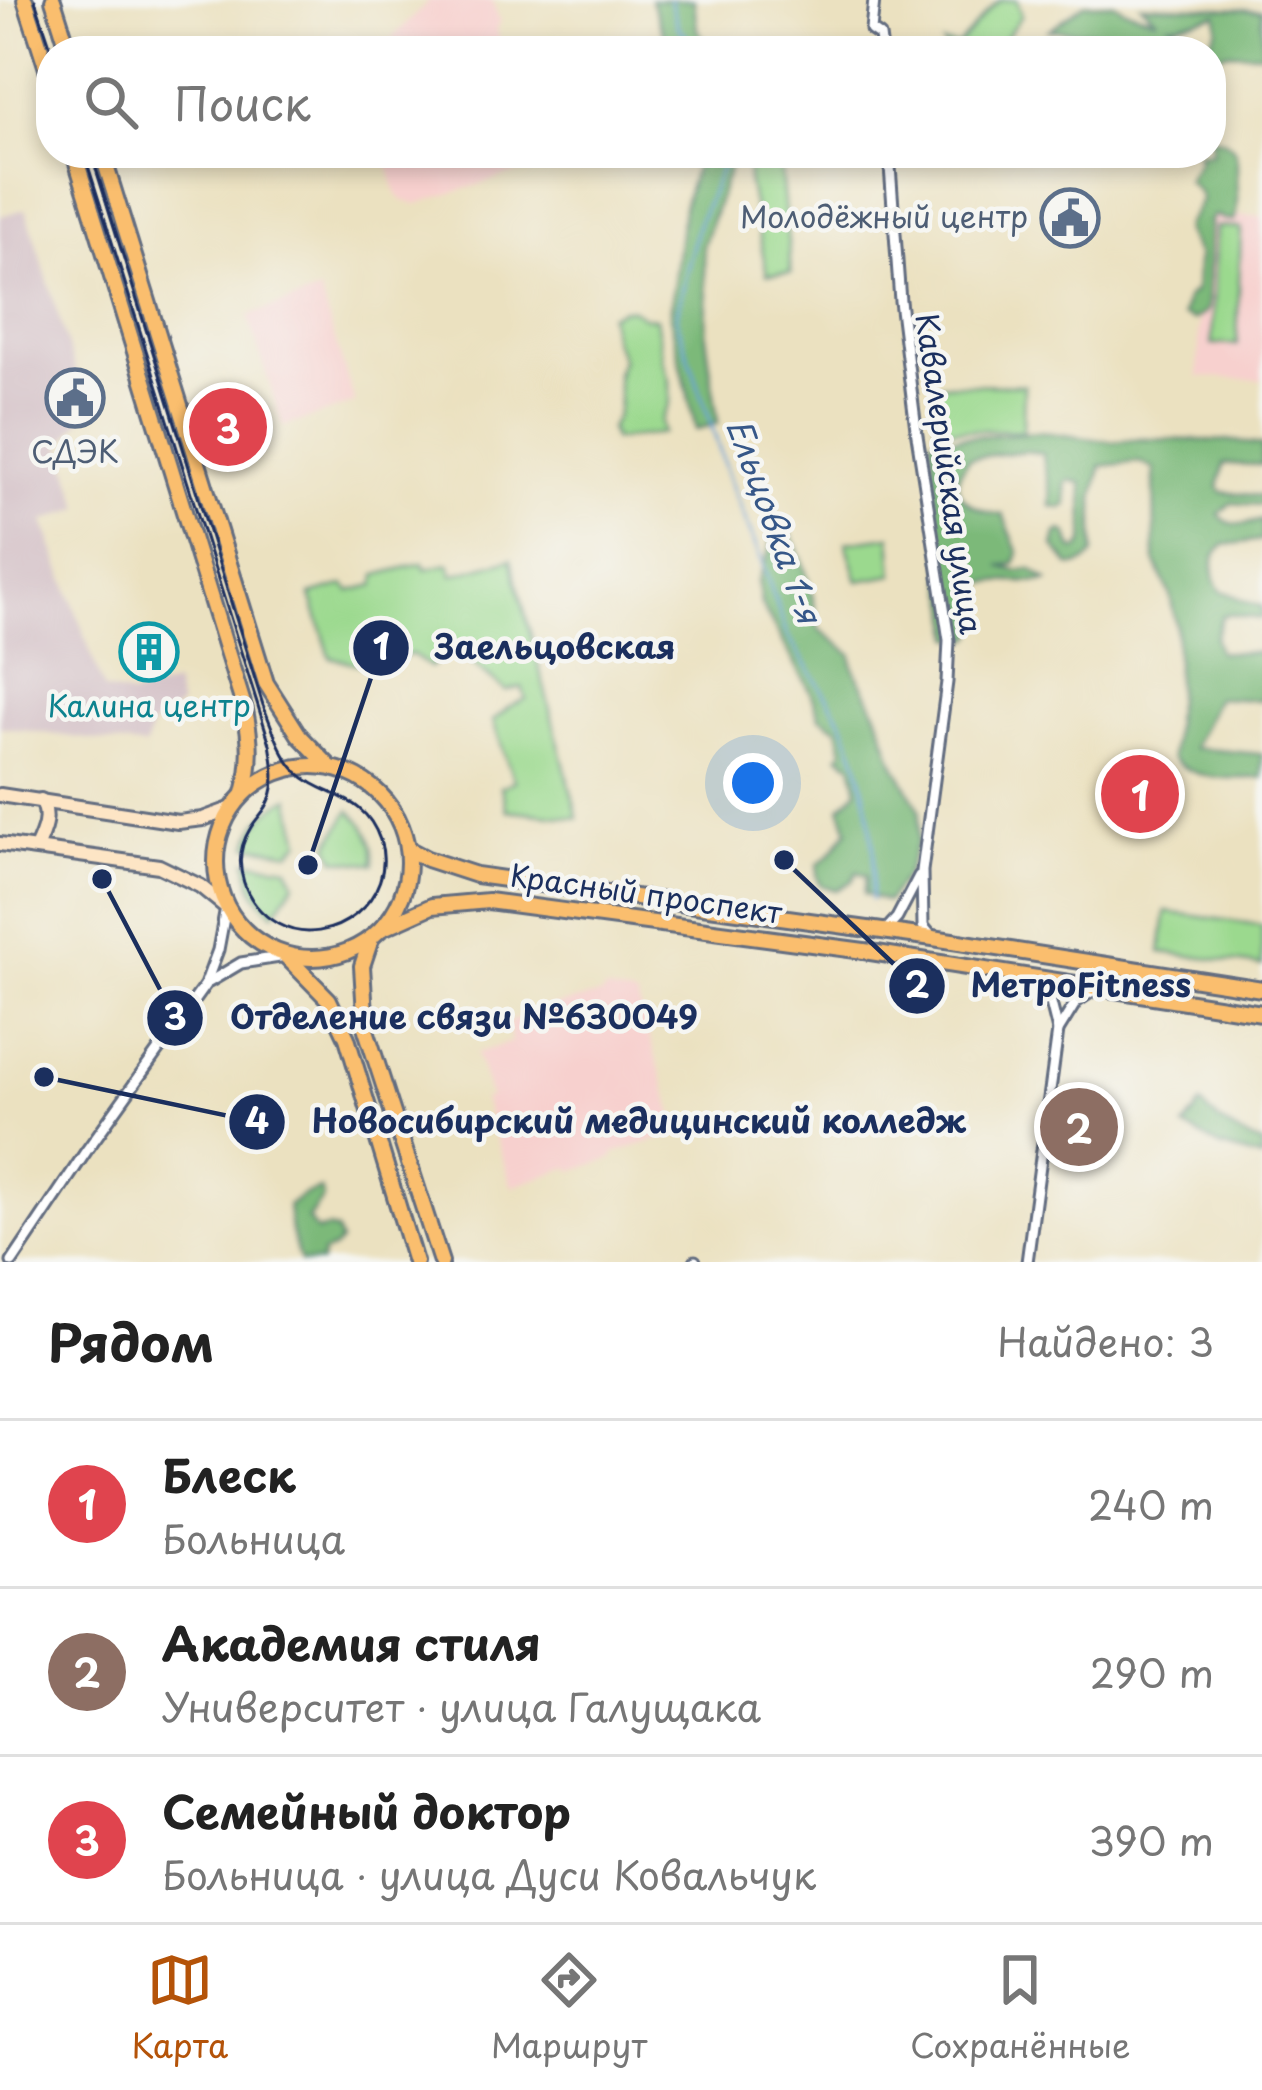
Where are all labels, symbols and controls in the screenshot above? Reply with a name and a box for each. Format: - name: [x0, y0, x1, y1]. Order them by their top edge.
- search box: [36, 36, 1226, 168]
- text: Поиск: [174, 68, 311, 136]
- icon: search: [78, 69, 144, 135]
- public building icon: Молодёжный центр: [1039, 187, 1101, 249]
- place label: Молодёжный центр: [740, 193, 1028, 238]
- street label: Кавалерийская улица: [906, 310, 995, 637]
- public building icon: СДЭК: [44, 367, 106, 429]
- pin: 3: [189, 382, 267, 472]
- water label: Ельцовка 1-я: [716, 411, 837, 632]
- place label: СДЭК: [31, 428, 119, 473]
- callout: Заельцовская: [351, 613, 700, 682]
- text: 1: [372, 618, 390, 672]
- text: Заельцовская: [433, 620, 676, 670]
- building icon: Калина центр: [118, 621, 180, 683]
- place label: Калина центр: [47, 682, 251, 727]
- pin: 1: [1101, 749, 1179, 839]
- your location: [723, 753, 783, 813]
- street label: Красный проспект: [508, 851, 786, 934]
- callout: МетроFitness: [887, 951, 1215, 1020]
- text: 2: [904, 956, 930, 1010]
- text: МетроFitness: [971, 958, 1191, 1008]
- callout: Отделение связи №630049: [145, 983, 722, 1052]
- text: 3: [163, 988, 187, 1042]
- text: Отделение связи №630049: [230, 990, 698, 1040]
- pin: 2: [1040, 1082, 1118, 1172]
- callout: Новосибирский медицинский колледж: [227, 1087, 991, 1156]
- text: 4: [245, 1092, 269, 1146]
- text: Новосибирский медицинский колледж: [312, 1094, 967, 1144]
- text: Рядом: [48, 1302, 214, 1379]
- text: Найдено: 3: [997, 1311, 1214, 1370]
- text: Блеск: [162, 1440, 296, 1508]
- text: 1: [78, 1474, 96, 1533]
- text: 240 m: [1088, 1474, 1214, 1533]
- text: Больница: [162, 1508, 345, 1567]
- text: Академия стиля: [162, 1608, 541, 1676]
- text: 2: [73, 1642, 101, 1701]
- text: 290 m: [1090, 1642, 1214, 1701]
- text: Университет · улица Галущака: [162, 1676, 761, 1735]
- text: Семейный доктор: [162, 1776, 571, 1844]
- text: 3: [74, 1810, 100, 1869]
- text: 390 m: [1089, 1810, 1214, 1869]
- text: Больница · улица Дуси Ковальчук: [162, 1844, 816, 1903]
- tab: Карта: [131, 1947, 228, 2069]
- tab: Маршрут: [491, 1947, 647, 2069]
- tab: Сохранённые: [910, 1947, 1131, 2069]

